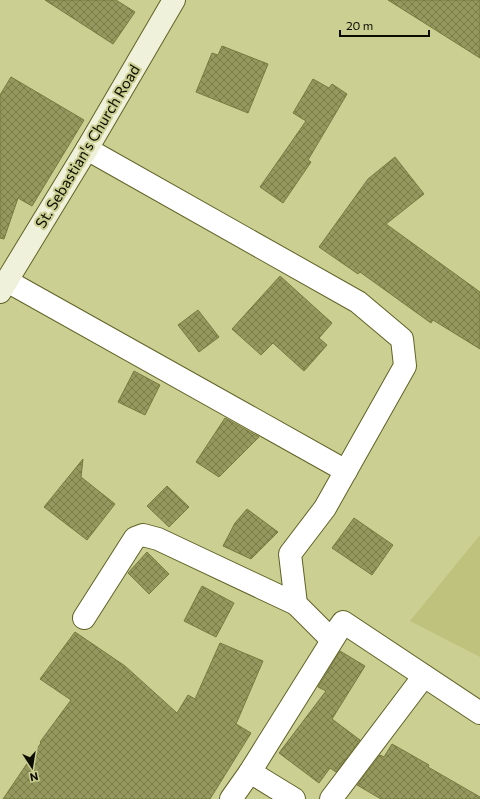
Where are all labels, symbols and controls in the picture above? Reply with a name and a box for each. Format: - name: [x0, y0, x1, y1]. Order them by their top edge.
- scale bar: [340, 12, 429, 38]
- text: 20 m: [346, 18, 373, 32]
- street label: St. Sebastian's Church Road: [31, 61, 143, 231]
- north arrow: [12, 747, 52, 787]
- text: N: [29, 770, 40, 784]

